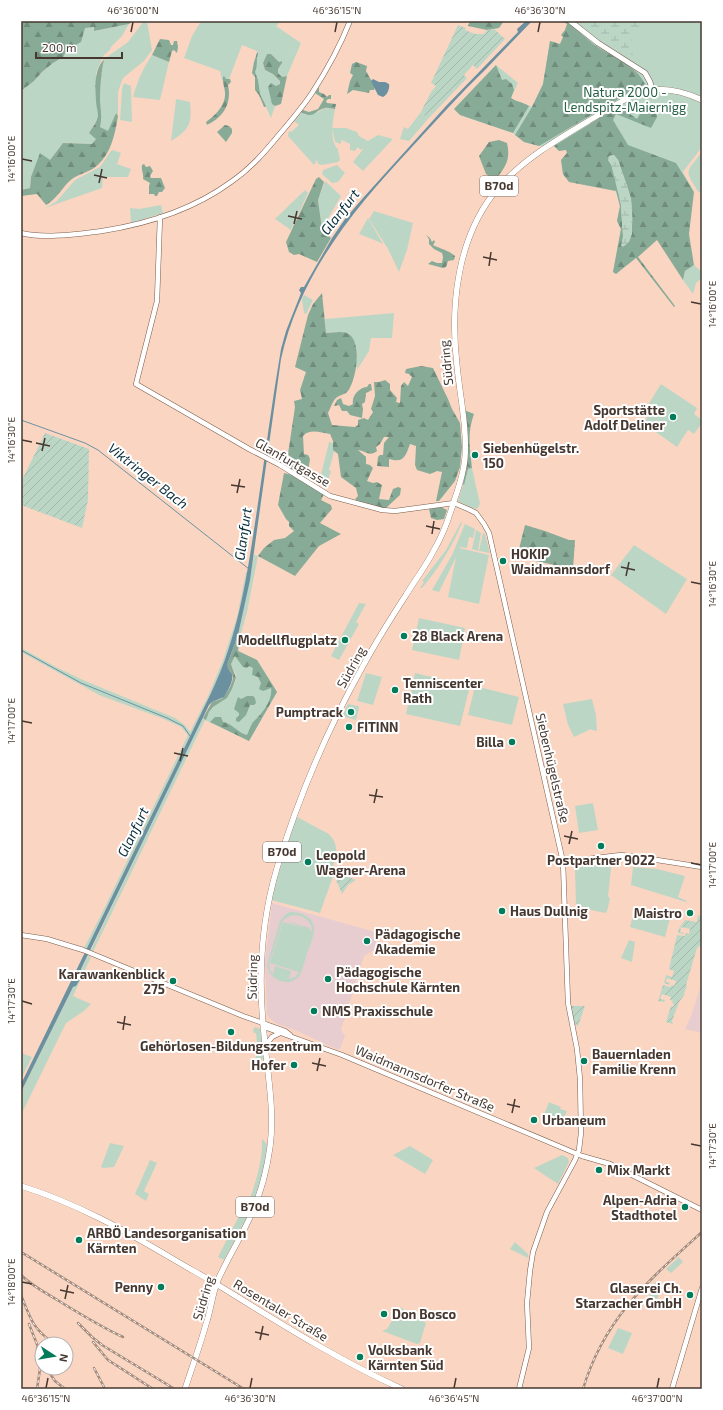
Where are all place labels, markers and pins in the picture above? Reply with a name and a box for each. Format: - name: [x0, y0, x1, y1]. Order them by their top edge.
- place label: Sportstätte Adolf Deliner: [584, 402, 665, 433]
- marker: Sportstätte Adolf Deliner: [668, 412, 678, 422]
- place label: Siebenhügelstr. 150: [483, 440, 579, 471]
- marker: Siebenhügelstr. 150: [470, 450, 480, 460]
- place label: HOKIP Waidmannsdorf: [511, 546, 611, 577]
- marker: HOKIP Waidmannsdorf: [498, 556, 508, 566]
- place label: 28 Black Arena: [412, 628, 503, 644]
- marker: 28 Black Arena: [399, 631, 409, 641]
- place label: Modellflugplatz: [238, 632, 337, 648]
- marker: Modellflugplatz: [340, 635, 350, 645]
- place label: Tenniscenter Rath: [403, 675, 483, 706]
- marker: Tenniscenter Rath: [390, 685, 400, 695]
- place label: Pumptrack: [276, 704, 344, 720]
- marker: Pumptrack: [346, 707, 356, 717]
- place label: FITINN: [357, 719, 398, 735]
- marker: FITINN: [344, 722, 354, 732]
- place label: Billa: [476, 734, 504, 750]
- marker: Billa: [507, 737, 517, 747]
- marker: Postpartner 9022: [596, 841, 606, 851]
- place label: Leopold Wagner-Arena: [316, 847, 406, 878]
- place label: Postpartner 9022: [547, 852, 655, 868]
- marker: Leopold Wagner-Arena: [303, 857, 313, 867]
- place label: Haus Dullnig: [510, 903, 588, 919]
- place label: Maistro: [634, 905, 682, 921]
- marker: Haus Dullnig: [497, 906, 507, 916]
- marker: Maistro: [685, 908, 695, 918]
- place label: Pädagogische Akademie: [375, 926, 461, 957]
- marker: Pädagogische Akademie: [362, 936, 372, 946]
- place label: Pädagogische Hochschule Kärnten: [336, 964, 460, 995]
- place label: Karawankenblick 275: [59, 966, 166, 997]
- marker: Pädagogische Hochschule Kärnten: [323, 974, 333, 984]
- marker: Karawankenblick 275: [168, 976, 178, 986]
- place label: NMS Praxisschule: [322, 1003, 433, 1019]
- marker: NMS Praxisschule: [309, 1006, 319, 1016]
- marker: Gehörlosen-Bildungszentrum: [226, 1027, 236, 1037]
- place label: Gehörlosen-Bildungszentrum: [140, 1038, 322, 1054]
- place label: Bauernladen Familie Krenn: [592, 1046, 676, 1077]
- marker: Bauernladen Familie Krenn: [579, 1056, 589, 1066]
- place label: Hofer: [251, 1057, 286, 1073]
- marker: Hofer: [289, 1060, 299, 1070]
- place label: Urbaneum: [542, 1112, 606, 1128]
- marker: Urbaneum: [529, 1115, 539, 1125]
- place label: Mix Markt: [607, 1162, 671, 1178]
- marker: Mix Markt: [594, 1165, 604, 1175]
- place label: Alpen-Adria Stadthotel: [603, 1192, 678, 1223]
- marker: Alpen-Adria Stadthotel: [680, 1202, 690, 1212]
- place label: ARBÖ Landesorganisation Kärnten: [87, 1225, 247, 1256]
- marker: ARBÖ Landesorganisation Kärnten: [74, 1235, 84, 1245]
- place label: Penny: [115, 1279, 154, 1295]
- place label: Glaserei Ch. Starzacher GmbH: [575, 1280, 682, 1311]
- marker: Penny: [156, 1282, 166, 1292]
- marker: Glaserei Ch. Starzacher GmbH: [685, 1290, 695, 1300]
- place label: Don Bosco: [392, 1306, 457, 1322]
- marker: Don Bosco: [379, 1309, 389, 1319]
- place label: Volksbank Kärnten Süd: [368, 1342, 443, 1373]
- marker: Volksbank Kärnten Süd: [355, 1352, 365, 1362]

